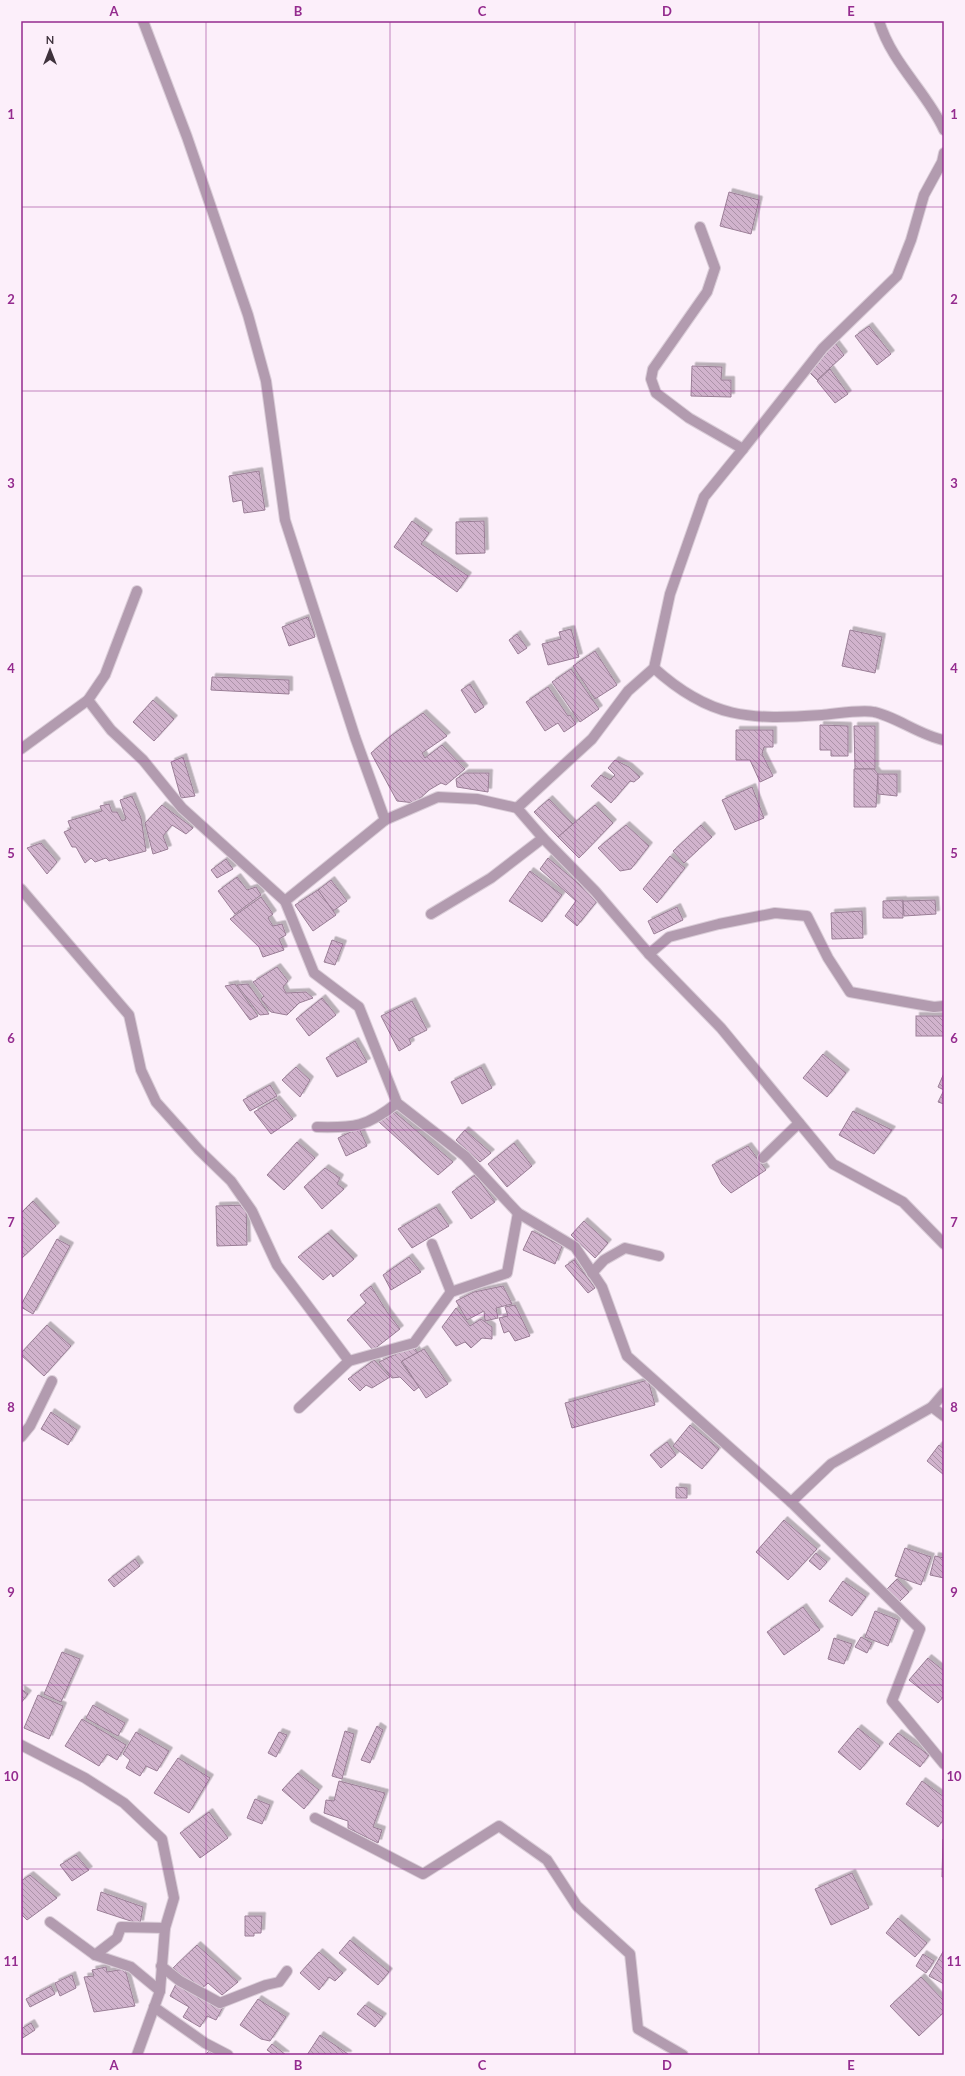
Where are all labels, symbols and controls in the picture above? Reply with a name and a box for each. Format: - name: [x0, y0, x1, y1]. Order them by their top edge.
- text: A: [108, 3, 119, 19]
- text: B: [294, 3, 303, 19]
- text: C: [478, 3, 487, 19]
- text: D: [662, 3, 672, 19]
- text: E: [847, 3, 855, 19]
- north arrow: [30, 30, 70, 70]
- text: N: [46, 33, 54, 46]
- text: 1: [7, 106, 15, 122]
- text: 1: [950, 106, 958, 122]
- text: 2: [7, 291, 15, 307]
- text: 2: [950, 291, 958, 307]
- text: 3: [7, 475, 15, 491]
- text: 3: [950, 475, 958, 491]
- text: 4: [7, 660, 15, 676]
- text: 4: [950, 660, 958, 676]
- text: 5: [7, 845, 15, 861]
- text: 5: [950, 845, 958, 861]
- text: 6: [7, 1030, 15, 1046]
- text: 6: [950, 1030, 958, 1046]
- text: 7: [7, 1214, 15, 1230]
- text: 7: [950, 1214, 958, 1230]
- text: 8: [7, 1399, 15, 1415]
- text: 8: [950, 1399, 958, 1415]
- text: 9: [7, 1584, 15, 1600]
- text: 9: [950, 1584, 958, 1600]
- text: 10: [3, 1768, 19, 1784]
- text: 10: [946, 1768, 962, 1784]
- text: 11: [3, 1953, 19, 1969]
- text: 11: [946, 1953, 962, 1969]
- text: A: [108, 2057, 119, 2073]
- text: B: [294, 2057, 303, 2073]
- text: C: [478, 2057, 487, 2073]
- text: D: [662, 2057, 672, 2073]
- text: E: [847, 2057, 855, 2073]

